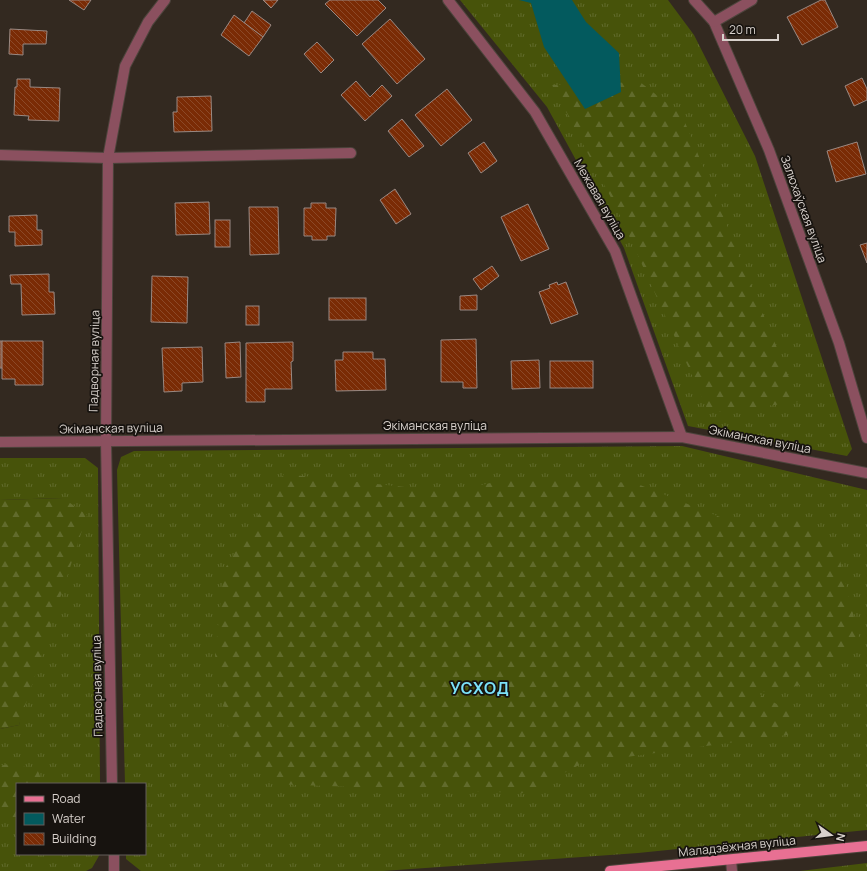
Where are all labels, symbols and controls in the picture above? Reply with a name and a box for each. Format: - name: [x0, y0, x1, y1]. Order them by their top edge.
- scale bar: [723, 16, 778, 42]
- text: 20 m: [729, 21, 756, 38]
- street label: Залюхаўская вуліца: [777, 153, 831, 265]
- street label: Межавая вуліца: [570, 156, 630, 242]
- street label: Падворная вуліца: [85, 310, 103, 412]
- street label: Экіманская вуліца: [383, 417, 487, 434]
- street label: Экіманская вуліца: [59, 419, 163, 437]
- street label: Экіманская вуліца: [707, 421, 813, 457]
- street label: Падворная вуліца: [88, 635, 106, 737]
- district label: УСХОД: [450, 677, 510, 699]
- legend: [16, 783, 146, 855]
- text: Road: [52, 790, 80, 807]
- text: Water: [52, 810, 86, 827]
- north arrow: [811, 815, 851, 855]
- text: Building: [52, 830, 96, 847]
- street label: Маладзёжная вуліца: [678, 831, 796, 861]
- text: N: [833, 832, 849, 843]

